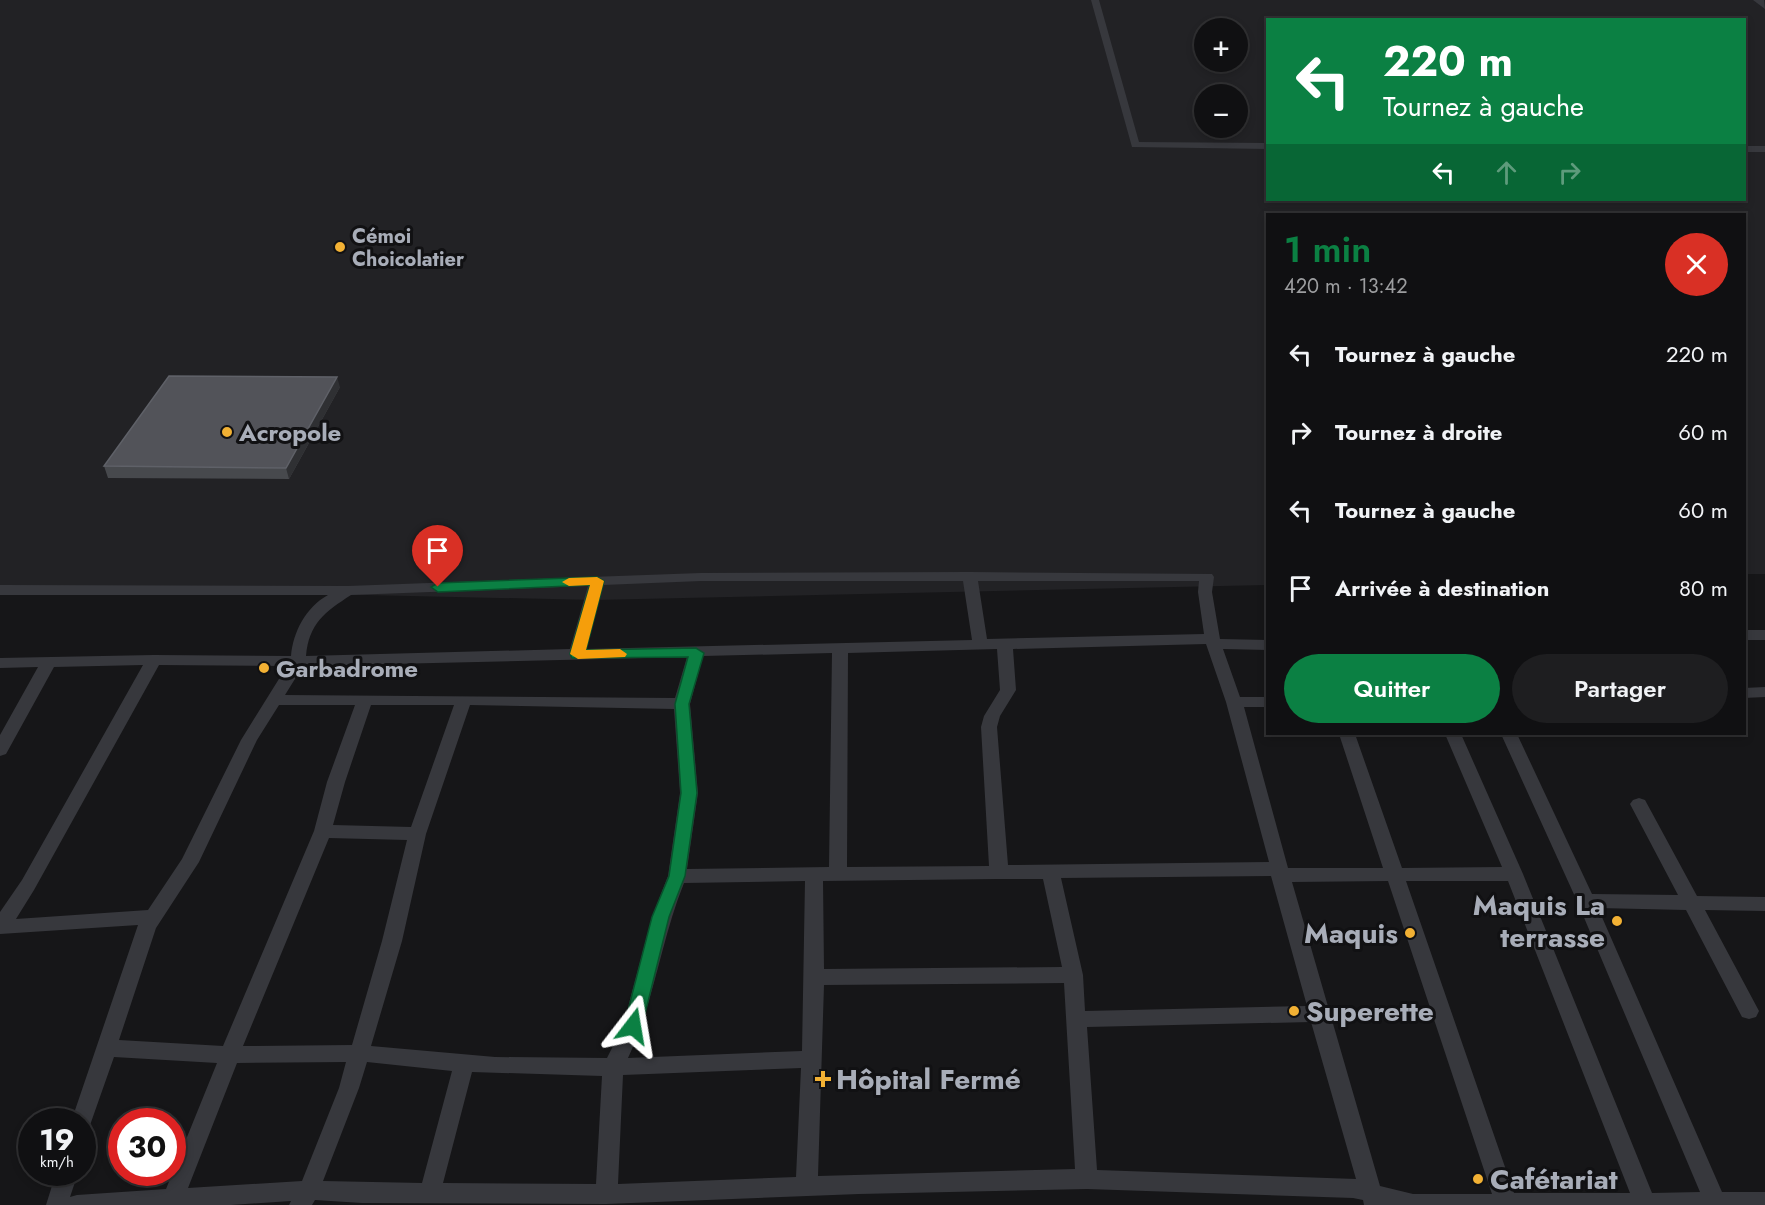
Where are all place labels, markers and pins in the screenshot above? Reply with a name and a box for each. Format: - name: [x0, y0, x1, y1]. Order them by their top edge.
- place label: Cémoi Choicolatier: [352, 222, 465, 274]
- marker: Cémoi Choicolatier: [333, 240, 347, 254]
- place label: Acropole: [238, 415, 341, 450]
- marker: Acropole: [220, 425, 234, 439]
- pin: [412, 525, 463, 587]
- place label: Garbadrome: [276, 651, 418, 686]
- marker: Garbadrome: [257, 661, 271, 675]
- place label: Maquis La terrasse: [1473, 885, 1605, 958]
- place label: Maquis: [1304, 913, 1398, 954]
- marker: Maquis La terrasse: [1610, 914, 1624, 928]
- marker: Maquis: [1403, 926, 1417, 940]
- place label: Superette: [1306, 991, 1434, 1032]
- marker: Superette: [1287, 1004, 1301, 1018]
- place label: Hôpital Fermé: [836, 1059, 1021, 1100]
- marker: Hôpital Fermé: [814, 1070, 832, 1088]
- place label: Cafétariat: [1490, 1159, 1618, 1200]
- marker: Cafétariat: [1471, 1172, 1485, 1186]

